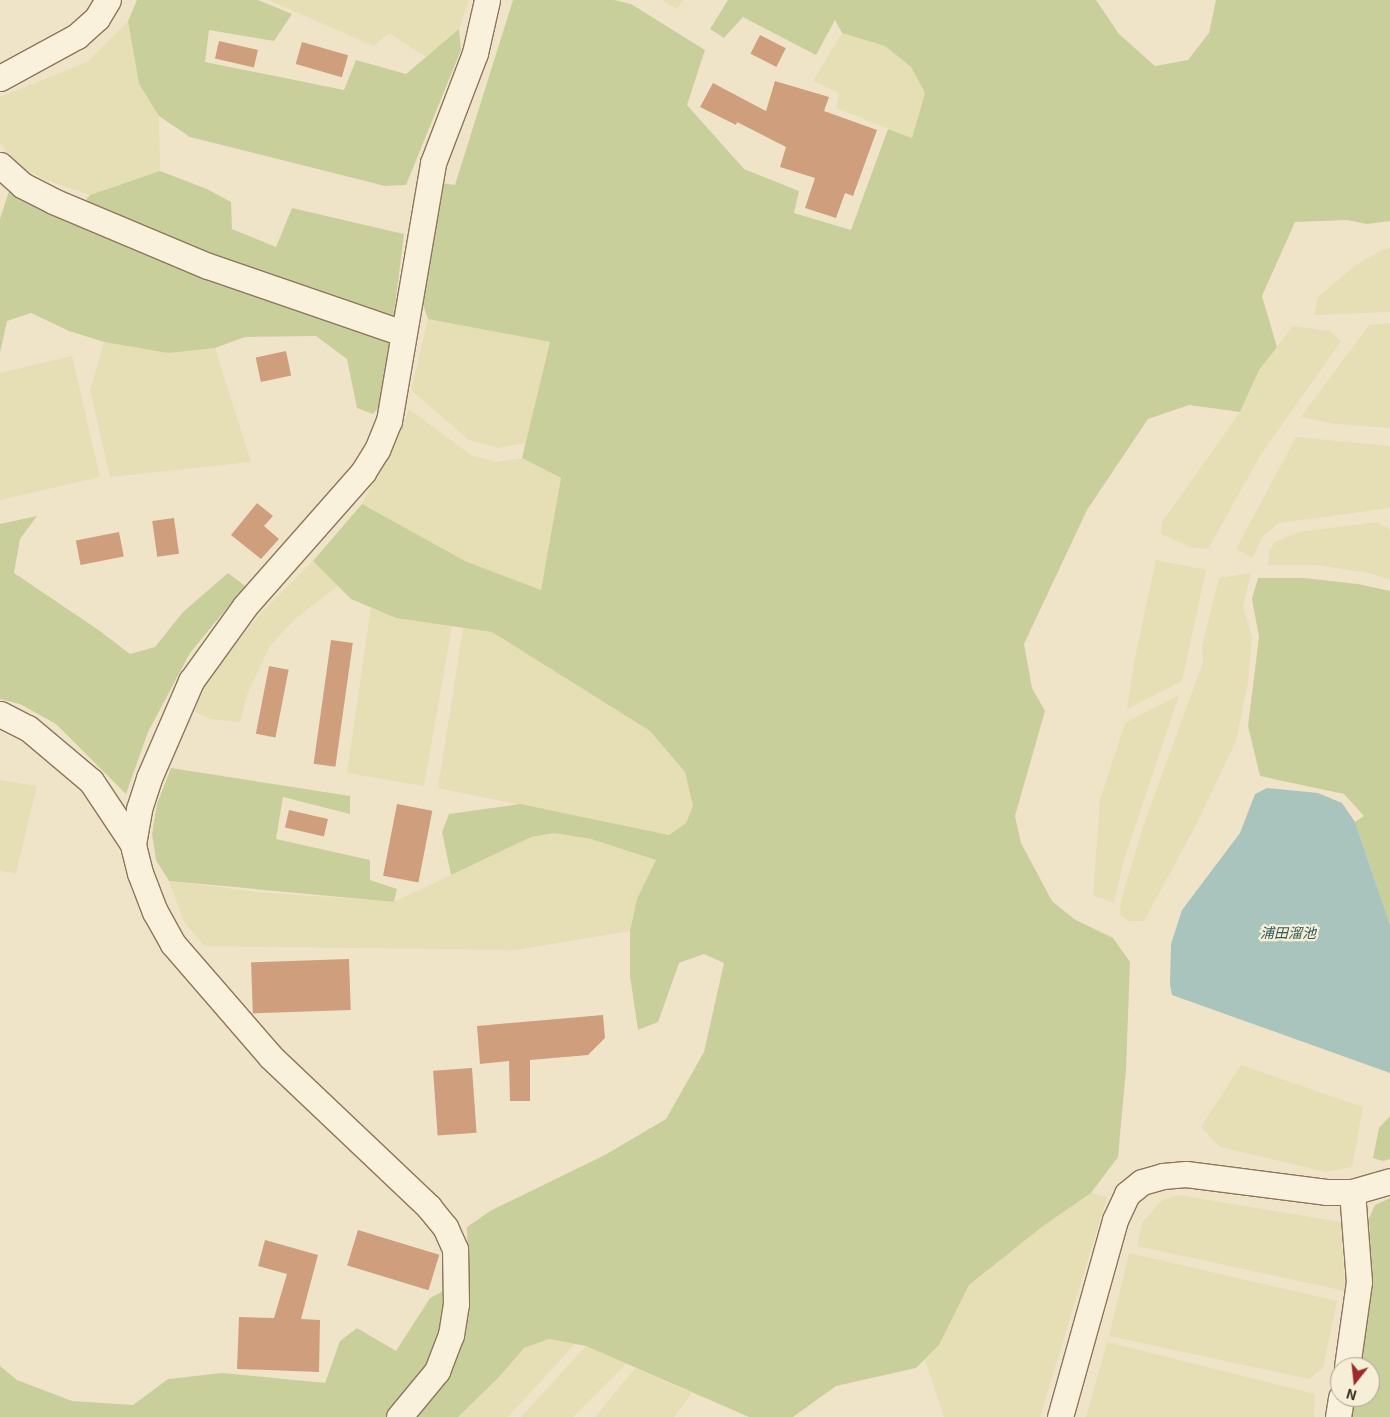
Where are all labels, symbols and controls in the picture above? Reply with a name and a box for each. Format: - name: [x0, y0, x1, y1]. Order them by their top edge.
- water label: 浦田溜池: [1260, 924, 1316, 940]
- north arrow: [1330, 1357, 1380, 1407]
- text: N: [1343, 1384, 1359, 1407]

